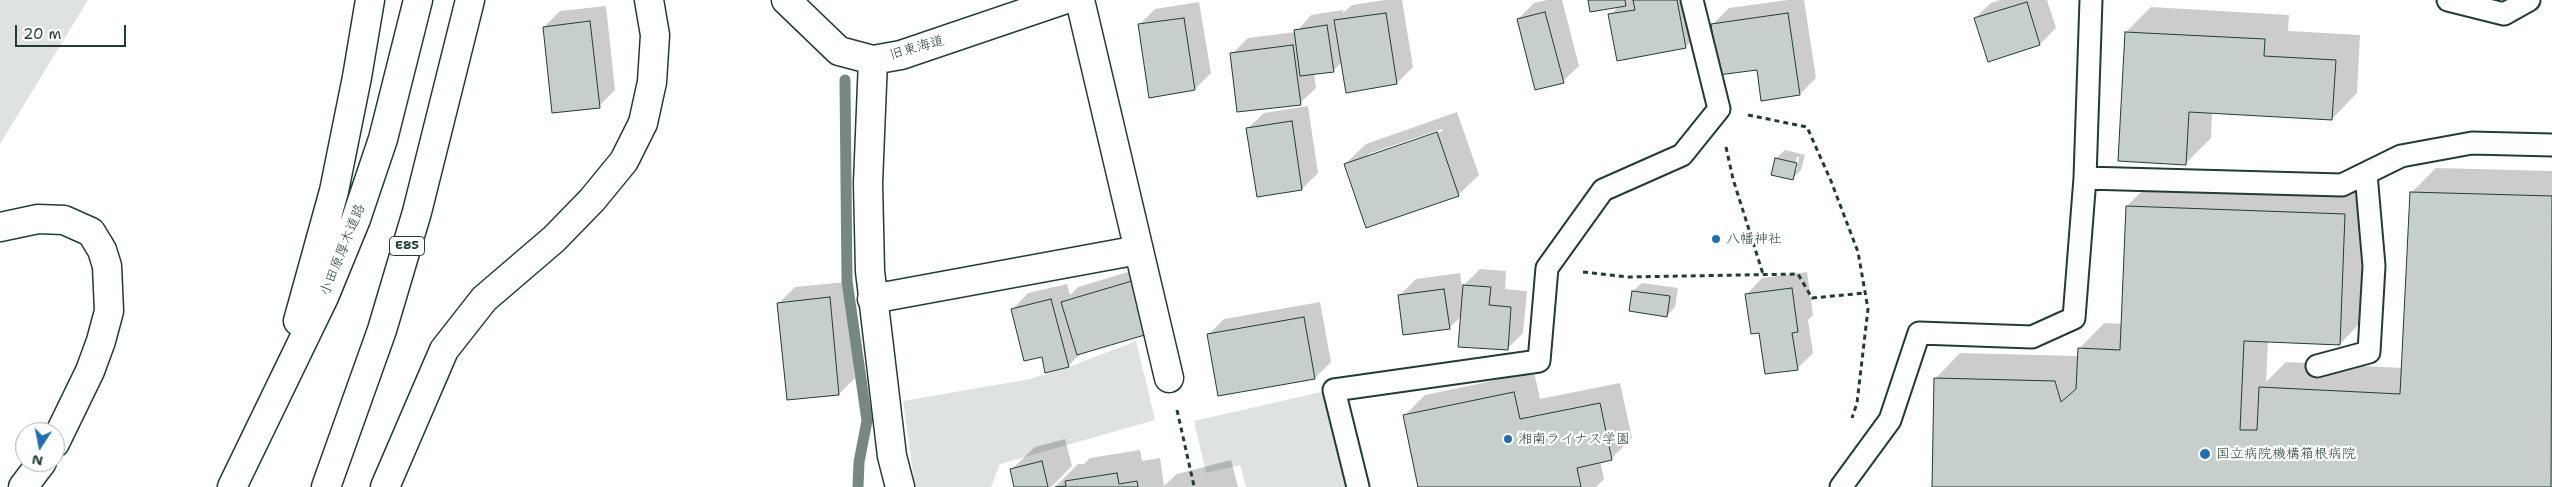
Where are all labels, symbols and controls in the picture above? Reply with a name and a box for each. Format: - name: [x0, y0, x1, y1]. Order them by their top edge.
- scale bar: [18, 15, 129, 47]
- text: 20 m: [23, 24, 62, 44]
- street label: 旧東海道: [888, 32, 946, 64]
- street label: 小田原厚木道路: [317, 201, 369, 299]
- place label: 八幡神社: [1726, 231, 1782, 247]
- marker: 八幡神社: [1710, 233, 1722, 245]
- road number: E85: [390, 237, 424, 256]
- north arrow: [15, 422, 65, 472]
- place label: 湘南ライナス学園: [1518, 431, 1630, 447]
- marker: 湘南ライナス学園: [1502, 433, 1514, 445]
- place label: 国立病院機構箱根病院: [2216, 446, 2356, 462]
- marker: 国立病院機構箱根病院: [2198, 447, 2212, 461]
- text: N: [30, 451, 44, 471]

